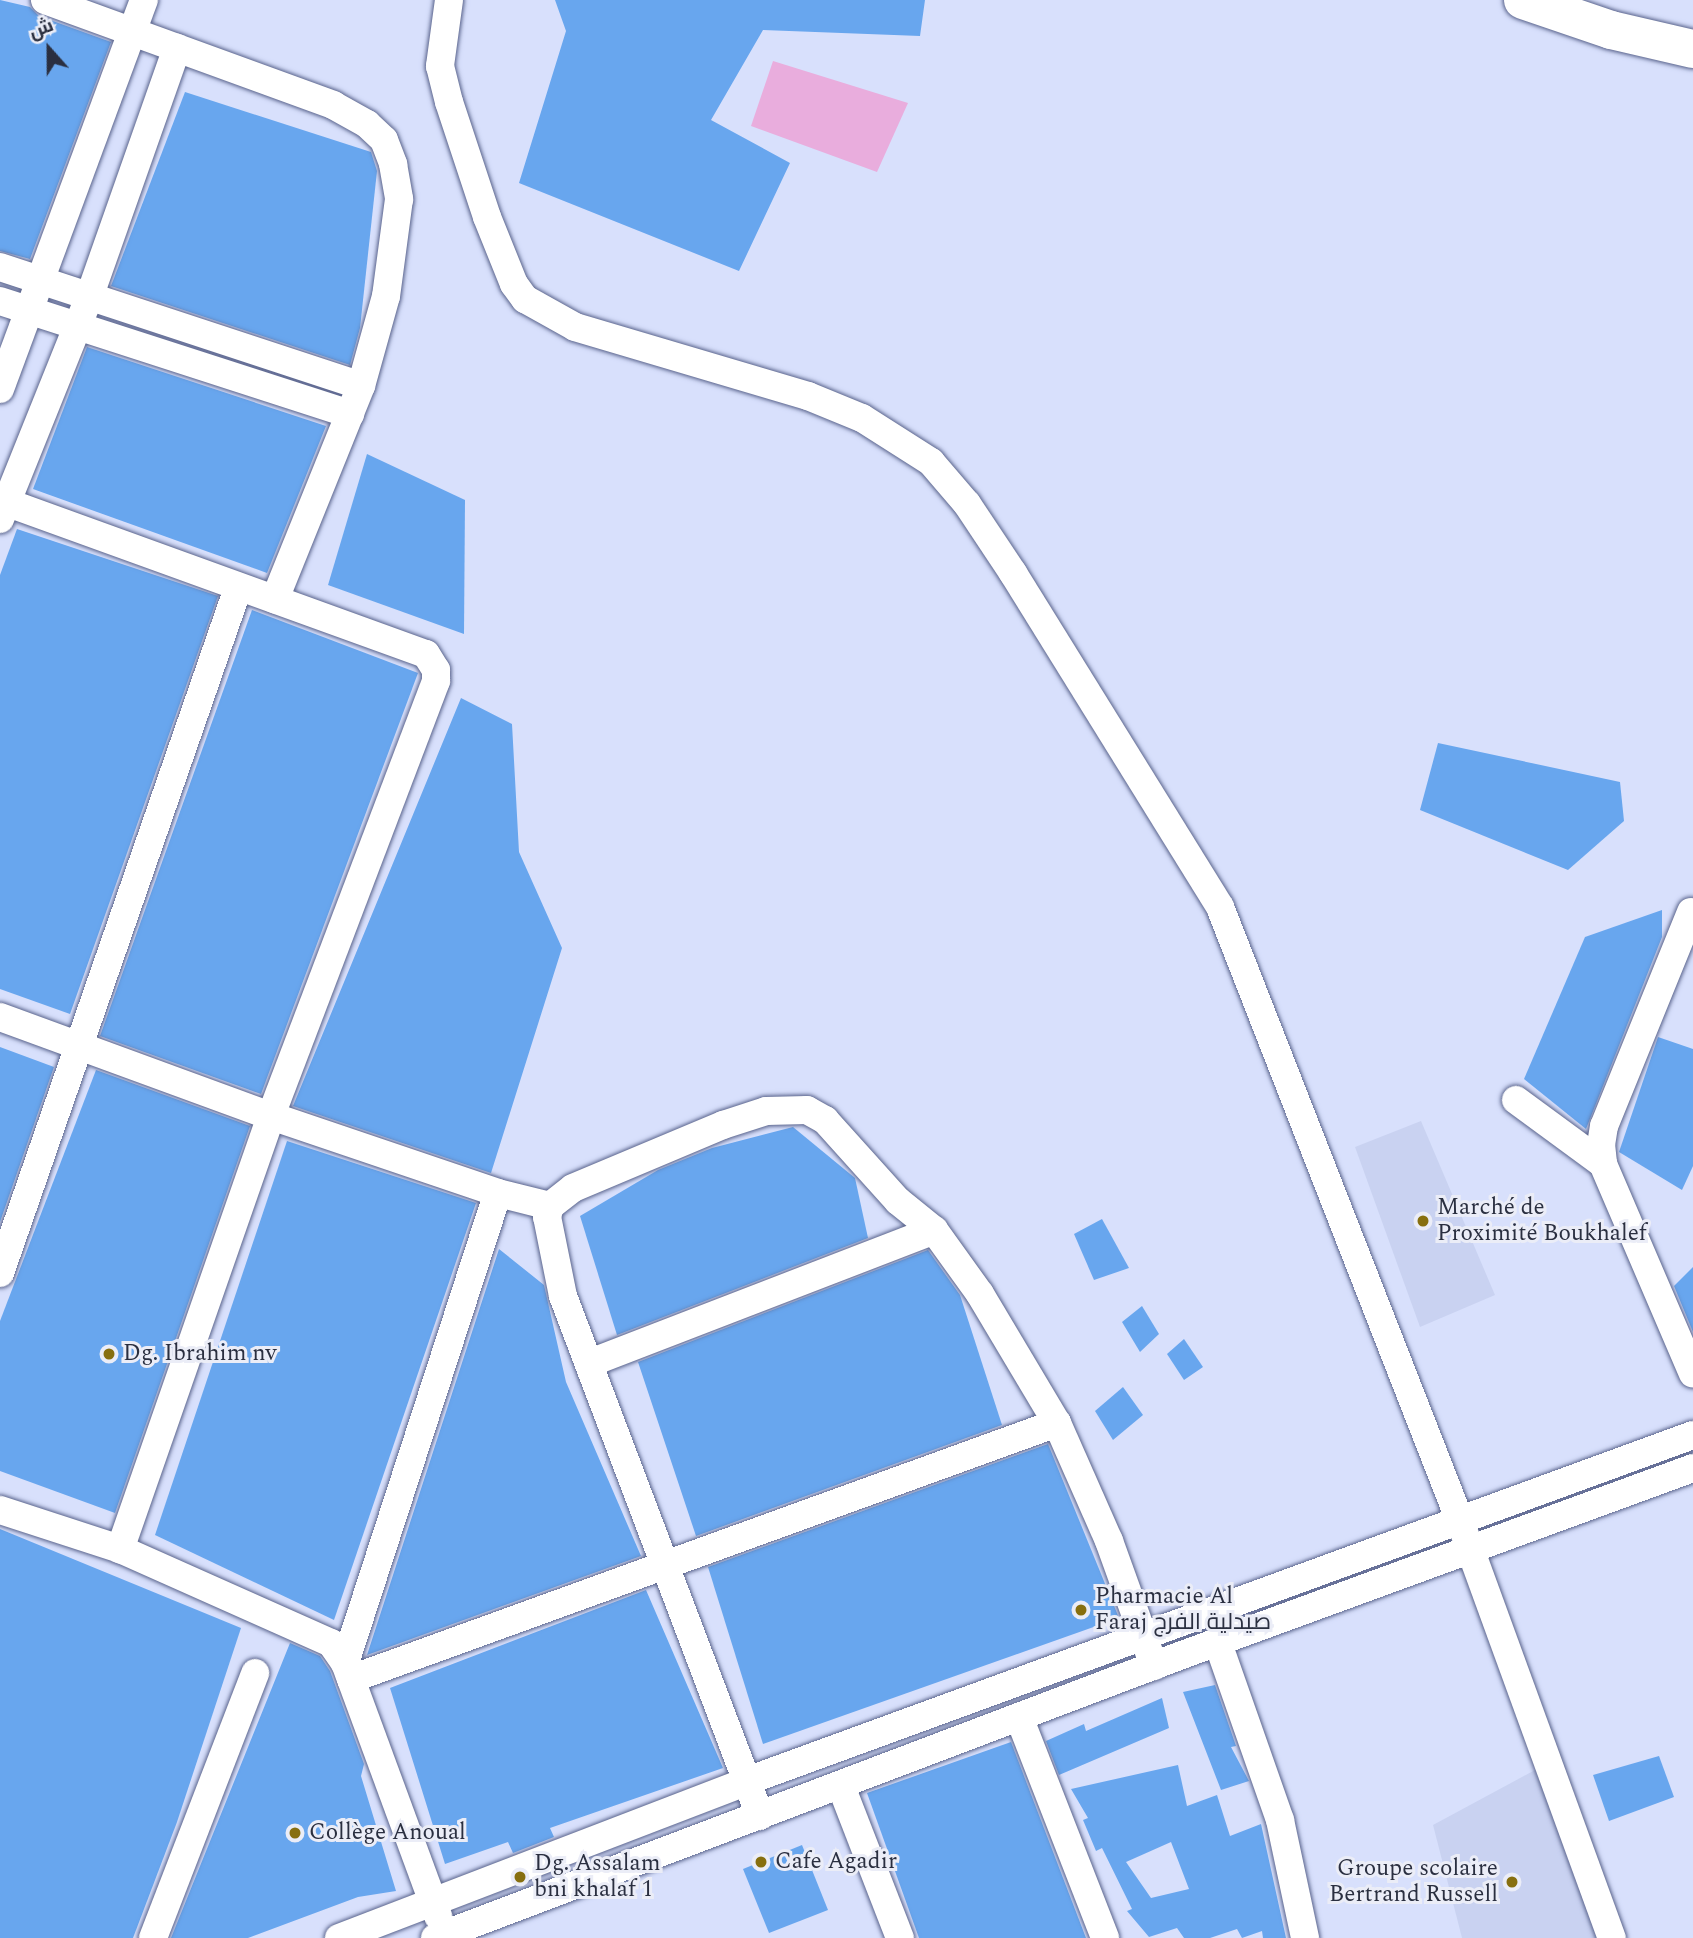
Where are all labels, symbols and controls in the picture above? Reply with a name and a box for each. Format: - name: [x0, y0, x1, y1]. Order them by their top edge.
- text: ش: [25, 11, 58, 47]
- north arrow: [14, 14, 84, 84]
- place label: Marché de Proximité Boukhalef: [1437, 1194, 1647, 1248]
- marker: Marché de Proximité Boukhalef: [1415, 1213, 1431, 1229]
- place label: Dg. Ibrahim nv: [123, 1340, 277, 1368]
- marker: Dg. Ibrahim nv: [101, 1346, 117, 1362]
- place label: Pharmacie Al Faraj صيدلية الفرج: [1095, 1583, 1271, 1637]
- marker: Pharmacie Al Faraj صيدلية الفرج: [1073, 1602, 1089, 1618]
- place label: Collège Anoual: [309, 1819, 466, 1847]
- marker: Collège Anoual: [287, 1825, 303, 1841]
- place label: Cafe Agadir: [775, 1848, 897, 1876]
- place label: Dg. Assalam bni khalaf 1: [534, 1850, 661, 1904]
- marker: Cafe Agadir: [753, 1854, 769, 1870]
- place label: Groupe scolaire Bertrand Russell: [1329, 1855, 1498, 1909]
- marker: Dg. Assalam bni khalaf 1: [512, 1869, 528, 1885]
- marker: Groupe scolaire Bertrand Russell: [1504, 1874, 1520, 1890]

